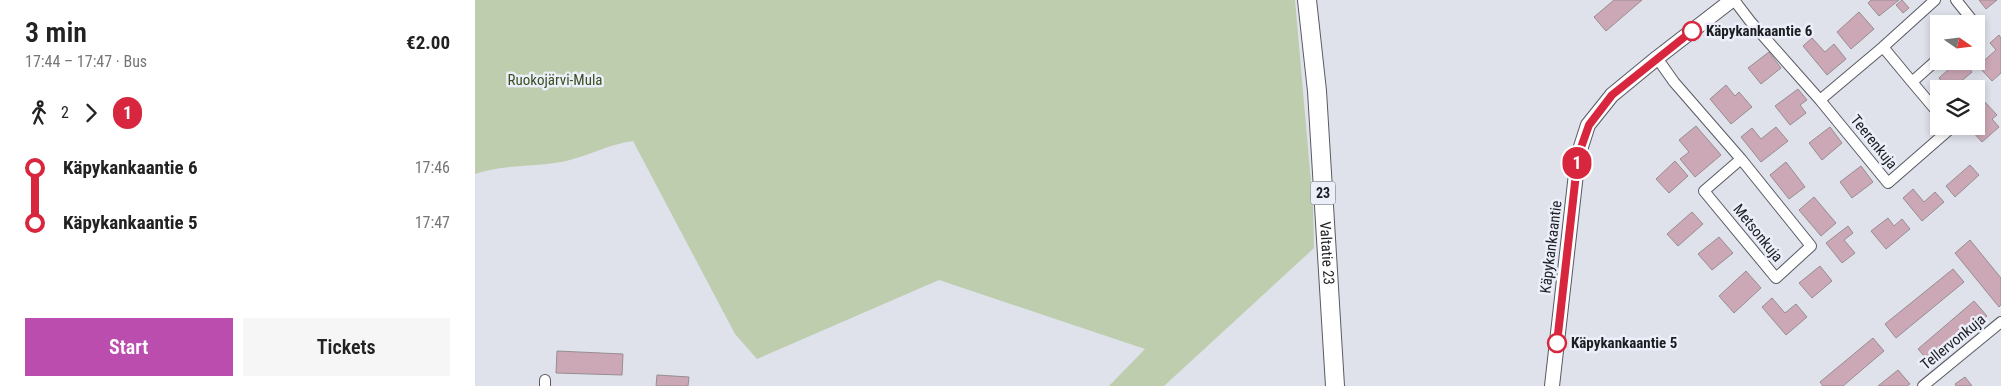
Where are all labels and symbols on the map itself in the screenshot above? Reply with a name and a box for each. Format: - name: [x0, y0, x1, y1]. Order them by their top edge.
- north arrow: [1930, 15, 1985, 70]
- marker: Käpykankaantie 6: [1682, 21, 1702, 41]
- place label: Käpykankaantie 6: [1706, 22, 1813, 40]
- park label: Ruokojärvi-Mula: [507, 71, 603, 89]
- street label: Teerenkuja: [1847, 111, 1901, 173]
- line badge: 1: [1561, 147, 1593, 179]
- road number: 23: [1311, 182, 1335, 204]
- street label: Käpykankaantie: [1536, 200, 1566, 294]
- street label: Metsonkuja: [1729, 201, 1787, 265]
- street label: Valtatie 23: [1316, 221, 1338, 285]
- street label: Tellervonkuja: [1917, 310, 1989, 374]
- marker: Käpykankaantie 5: [1547, 333, 1567, 353]
- place label: Käpykankaantie 5: [1571, 334, 1677, 352]

